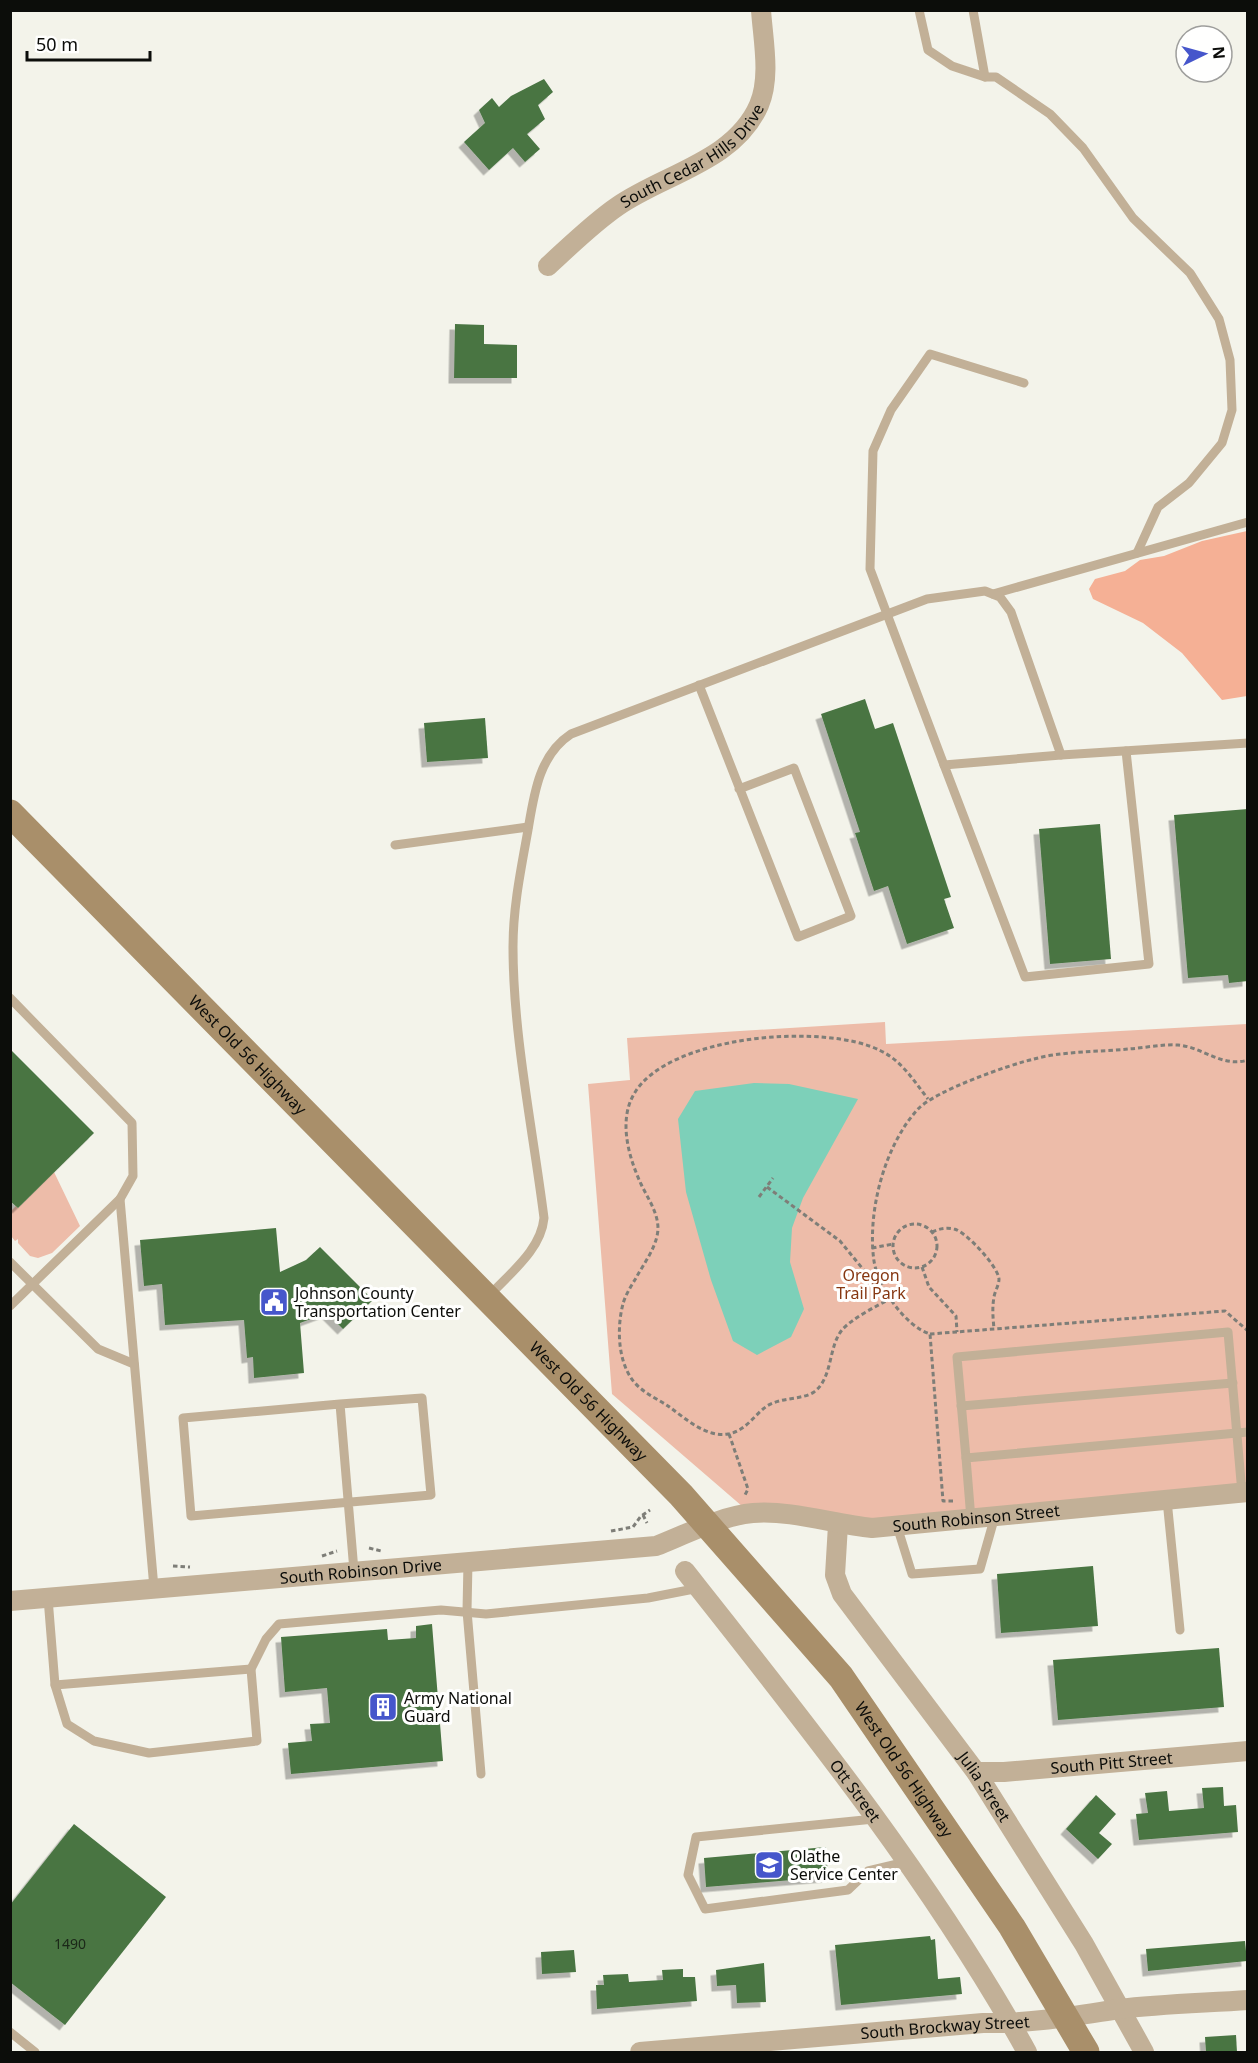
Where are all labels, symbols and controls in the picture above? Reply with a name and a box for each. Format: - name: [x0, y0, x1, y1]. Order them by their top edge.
- scale bar: [27, 24, 150, 62]
- north arrow: [1174, 24, 1234, 84]
- text: 50 m: [36, 32, 78, 56]
- text: N: [1207, 45, 1230, 60]
- street label: South Cedar Hills Drive: [616, 100, 769, 213]
- street label: West Old 56 Highway: [184, 990, 312, 1120]
- park label: Oregon Trail Park: [836, 1264, 906, 1304]
- place label: Johnson County Transportation Center: [293, 1282, 461, 1322]
- public building icon: Johnson County Transportation Center: [258, 1286, 290, 1318]
- street label: West Old 56 Highway: [525, 1336, 653, 1466]
- street label: South Robinson Street: [892, 1499, 1061, 1537]
- street label: South Robinson Drive: [279, 1553, 443, 1589]
- place label: Army National Guard: [404, 1687, 512, 1727]
- building icon: Army National Guard: [367, 1691, 399, 1723]
- street label: West Old 56 Highway: [850, 1697, 959, 1842]
- street label: Julia Street: [952, 1745, 1016, 1826]
- street label: South Pitt Street: [1050, 1747, 1174, 1779]
- street label: Ott Street: [825, 1755, 886, 1827]
- place label: Olathe Service Center: [790, 1845, 898, 1885]
- school or university icon: Olathe Service Center: [753, 1849, 785, 1881]
- house number: 1490: [54, 1934, 86, 1953]
- street label: South Brockway Street: [860, 2010, 1031, 2044]

